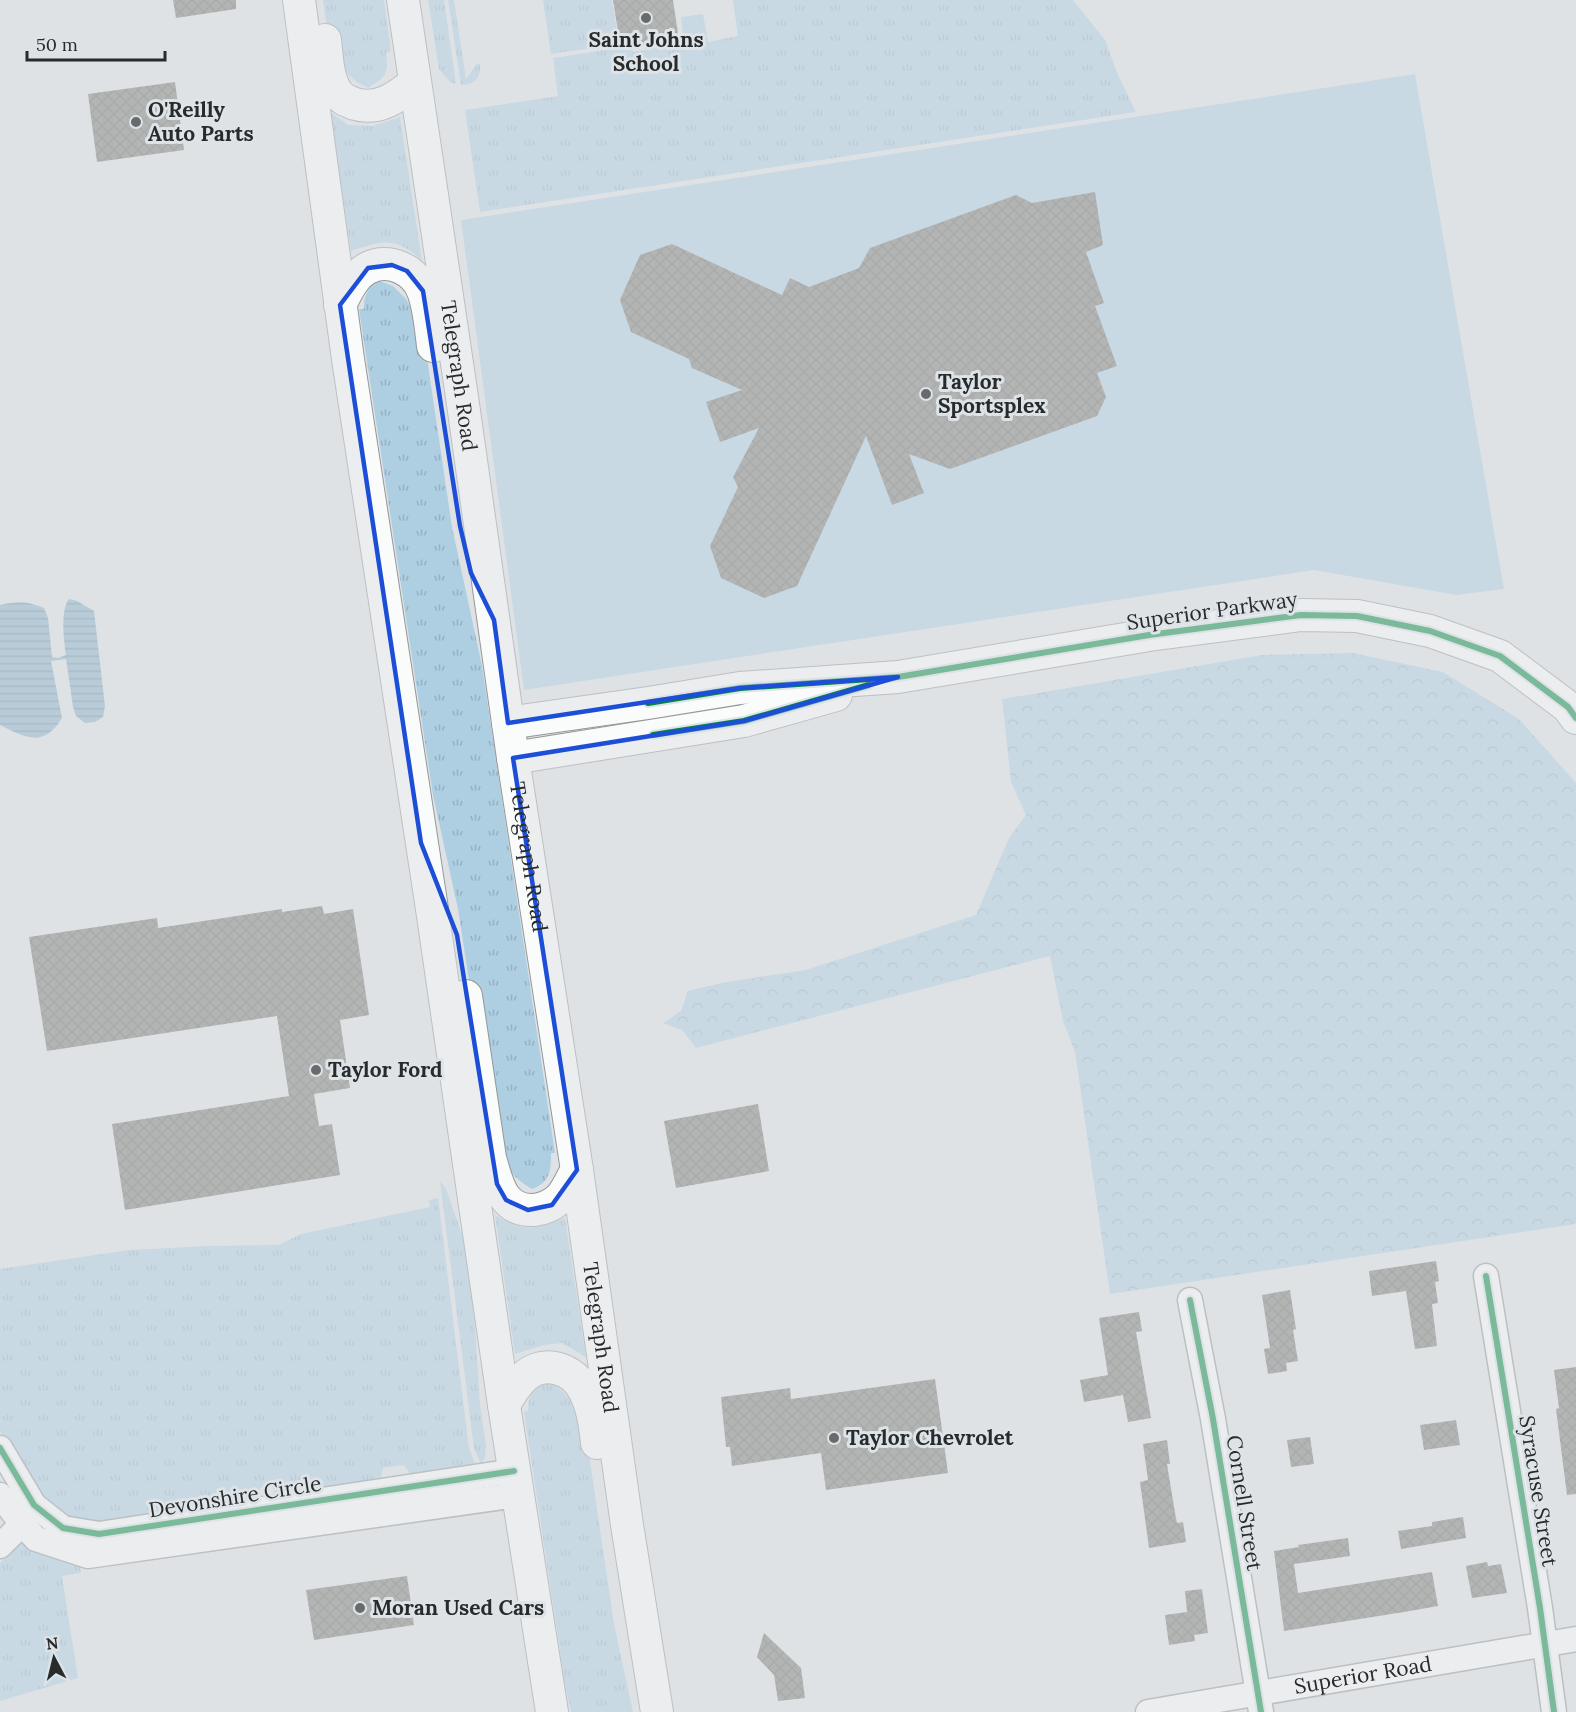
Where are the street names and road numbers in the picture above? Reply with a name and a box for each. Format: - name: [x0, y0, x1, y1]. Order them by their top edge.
- street label: Telegraph Road: [435, 299, 483, 453]
- street label: Superior Parkway: [1125, 585, 1299, 636]
- street label: Telegraph Road: [504, 780, 554, 934]
- street label: Telegraph Road: [577, 1260, 625, 1414]
- street label: Syracuse Street: [1513, 1413, 1564, 1569]
- street label: Cornell Street: [1220, 1433, 1269, 1573]
- street label: Devonshire Circle: [147, 1470, 323, 1523]
- street label: Superior Road: [1292, 1650, 1434, 1700]

